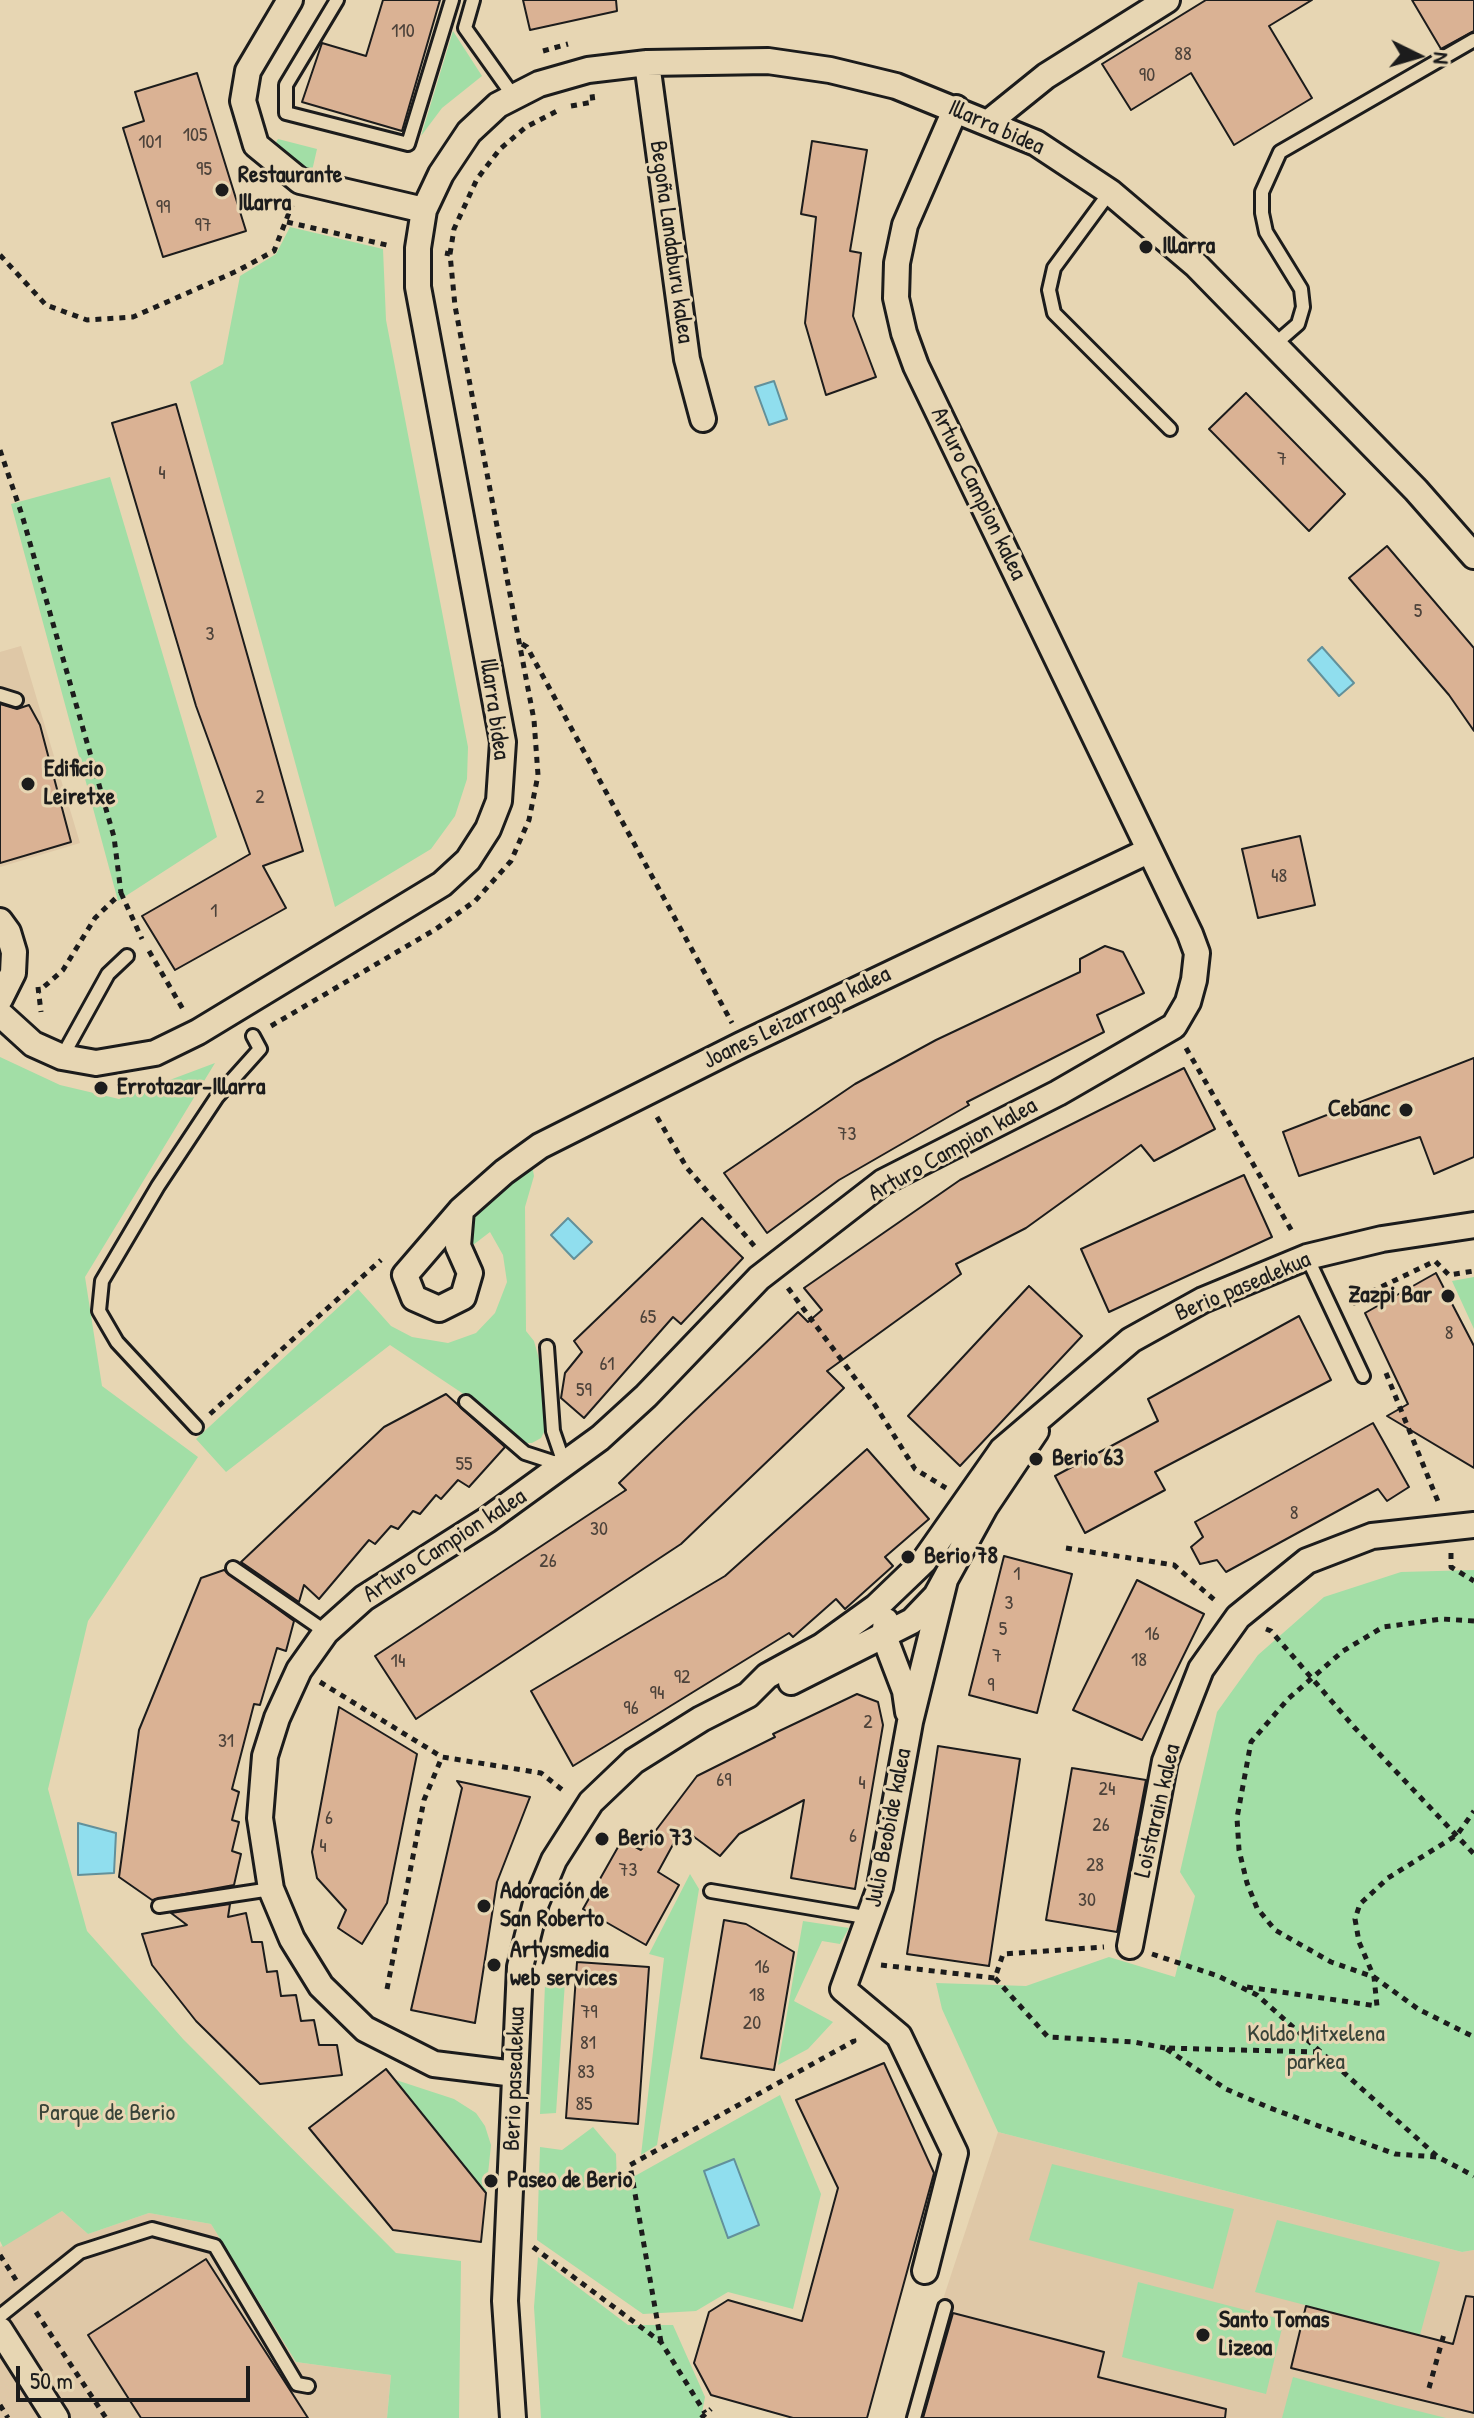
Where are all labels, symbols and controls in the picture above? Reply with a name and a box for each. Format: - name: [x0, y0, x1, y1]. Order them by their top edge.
- north arrow: [1378, 16, 1458, 96]
- house number: 110: [391, 20, 415, 44]
- house number: 88: [1174, 43, 1192, 67]
- text: N: [1426, 51, 1457, 65]
- house number: 90: [1139, 64, 1155, 88]
- street label: Illarra bidea: [943, 94, 1049, 162]
- house number: 105: [183, 124, 207, 148]
- house number: 101: [138, 131, 162, 155]
- street label: Begoña Landaburu kalea: [643, 139, 699, 345]
- house number: 95: [196, 158, 212, 182]
- place label: Restaurante Illarra: [238, 162, 342, 218]
- marker: Restaurante Illarra: [213, 181, 231, 199]
- house number: 99: [156, 196, 170, 220]
- house number: 97: [194, 214, 212, 238]
- place label: Illarra: [1162, 233, 1215, 261]
- marker: Illarra: [1137, 238, 1155, 256]
- street label: Arturo Campion kalea: [924, 403, 1032, 585]
- house number: 7: [1277, 448, 1287, 472]
- house number: 4: [158, 462, 166, 486]
- house number: 5: [1414, 600, 1422, 624]
- house number: 3: [206, 623, 214, 647]
- street label: Illarra bidea: [473, 656, 515, 762]
- place label: Edificio Leiretxe: [44, 756, 115, 812]
- marker: Edificio Leiretxe: [19, 775, 37, 793]
- house number: 2: [255, 786, 265, 810]
- house number: 48: [1271, 865, 1287, 889]
- house number: 1: [210, 900, 218, 924]
- street label: Joanes Leizarraga kalea: [699, 960, 895, 1076]
- place label: Errotazar-Illarra: [117, 1074, 265, 1102]
- marker: Errotazar-Illarra: [92, 1079, 110, 1097]
- street label: Arturo Campion kalea: [864, 1092, 1042, 1208]
- place label: Cebanc: [1328, 1096, 1390, 1124]
- marker: Cebanc: [1397, 1101, 1415, 1119]
- house number: 73: [838, 1123, 856, 1147]
- street label: Berio pasealekua: [1171, 1246, 1315, 1328]
- place label: Zazpi Bar: [1348, 1282, 1432, 1310]
- marker: Zazpi Bar: [1439, 1287, 1457, 1305]
- house number: 65: [640, 1306, 656, 1330]
- house number: 8: [1445, 1322, 1453, 1346]
- house number: 61: [599, 1353, 615, 1377]
- house number: 59: [576, 1379, 592, 1403]
- place label: Berio 63: [1052, 1445, 1124, 1473]
- marker: Berio 63: [1027, 1450, 1045, 1468]
- house number: 55: [456, 1453, 472, 1477]
- street label: Arturo Campion kalea: [358, 1483, 532, 1609]
- house number: 8: [1290, 1502, 1298, 1526]
- house number: 30: [590, 1518, 608, 1542]
- place label: Berio 78: [924, 1543, 998, 1571]
- marker: Berio 78: [899, 1548, 917, 1566]
- house number: 26: [539, 1550, 557, 1574]
- house number: 1: [1013, 1563, 1021, 1587]
- house number: 3: [1005, 1592, 1013, 1616]
- house number: 5: [999, 1618, 1007, 1642]
- house number: 16: [1144, 1623, 1160, 1647]
- house number: 7: [992, 1645, 1002, 1669]
- house number: 18: [1131, 1649, 1147, 1673]
- house number: 14: [391, 1650, 405, 1674]
- house number: 92: [674, 1666, 690, 1690]
- house number: 9: [987, 1674, 995, 1698]
- house number: 94: [650, 1682, 664, 1706]
- house number: 96: [623, 1697, 639, 1721]
- house number: 2: [863, 1711, 873, 1735]
- house number: 31: [218, 1730, 234, 1754]
- street label: Loistarain kalea: [1129, 1742, 1187, 1880]
- street label: Julio Beobide kalea: [859, 1746, 919, 1910]
- house number: 69: [716, 1769, 732, 1793]
- house number: 4: [858, 1772, 866, 1796]
- house number: 24: [1099, 1778, 1115, 1802]
- house number: 6: [325, 1807, 333, 1831]
- house number: 26: [1092, 1814, 1110, 1838]
- place label: Berio 73: [618, 1825, 692, 1853]
- house number: 6: [849, 1825, 857, 1849]
- marker: Berio 73: [593, 1830, 611, 1848]
- house number: 4: [319, 1835, 327, 1859]
- house number: 28: [1086, 1854, 1104, 1878]
- house number: 73: [619, 1859, 637, 1883]
- place label: Adoración de San Roberto: [500, 1878, 609, 1934]
- house number: 30: [1078, 1889, 1096, 1913]
- marker: Adoración de San Roberto: [475, 1897, 493, 1915]
- place label: Artysmedia web services: [510, 1937, 617, 1993]
- marker: Artysmedia web services: [485, 1956, 503, 1974]
- house number: 16: [754, 1956, 770, 1980]
- house number: 18: [749, 1984, 765, 2008]
- house number: 79: [580, 2001, 598, 2025]
- street label: Berio pasealekua: [498, 2006, 532, 2152]
- house number: 20: [743, 2012, 761, 2036]
- park label: Koldo Mitxelena parkea: [1247, 2021, 1385, 2077]
- house number: 81: [580, 2032, 596, 2056]
- house number: 83: [577, 2061, 595, 2085]
- house number: 85: [575, 2093, 593, 2117]
- park label: Parque de Berio: [39, 2100, 175, 2128]
- place label: Paseo de Berio: [507, 2167, 632, 2195]
- marker: Paseo de Berio: [482, 2172, 500, 2190]
- place label: Santo Tomas Lizeoa: [1219, 2307, 1330, 2363]
- marker: Santo Tomas Lizeoa: [1194, 2326, 1212, 2344]
- scale bar: [20, 2350, 254, 2400]
- text: 50 m: [30, 2364, 73, 2396]

